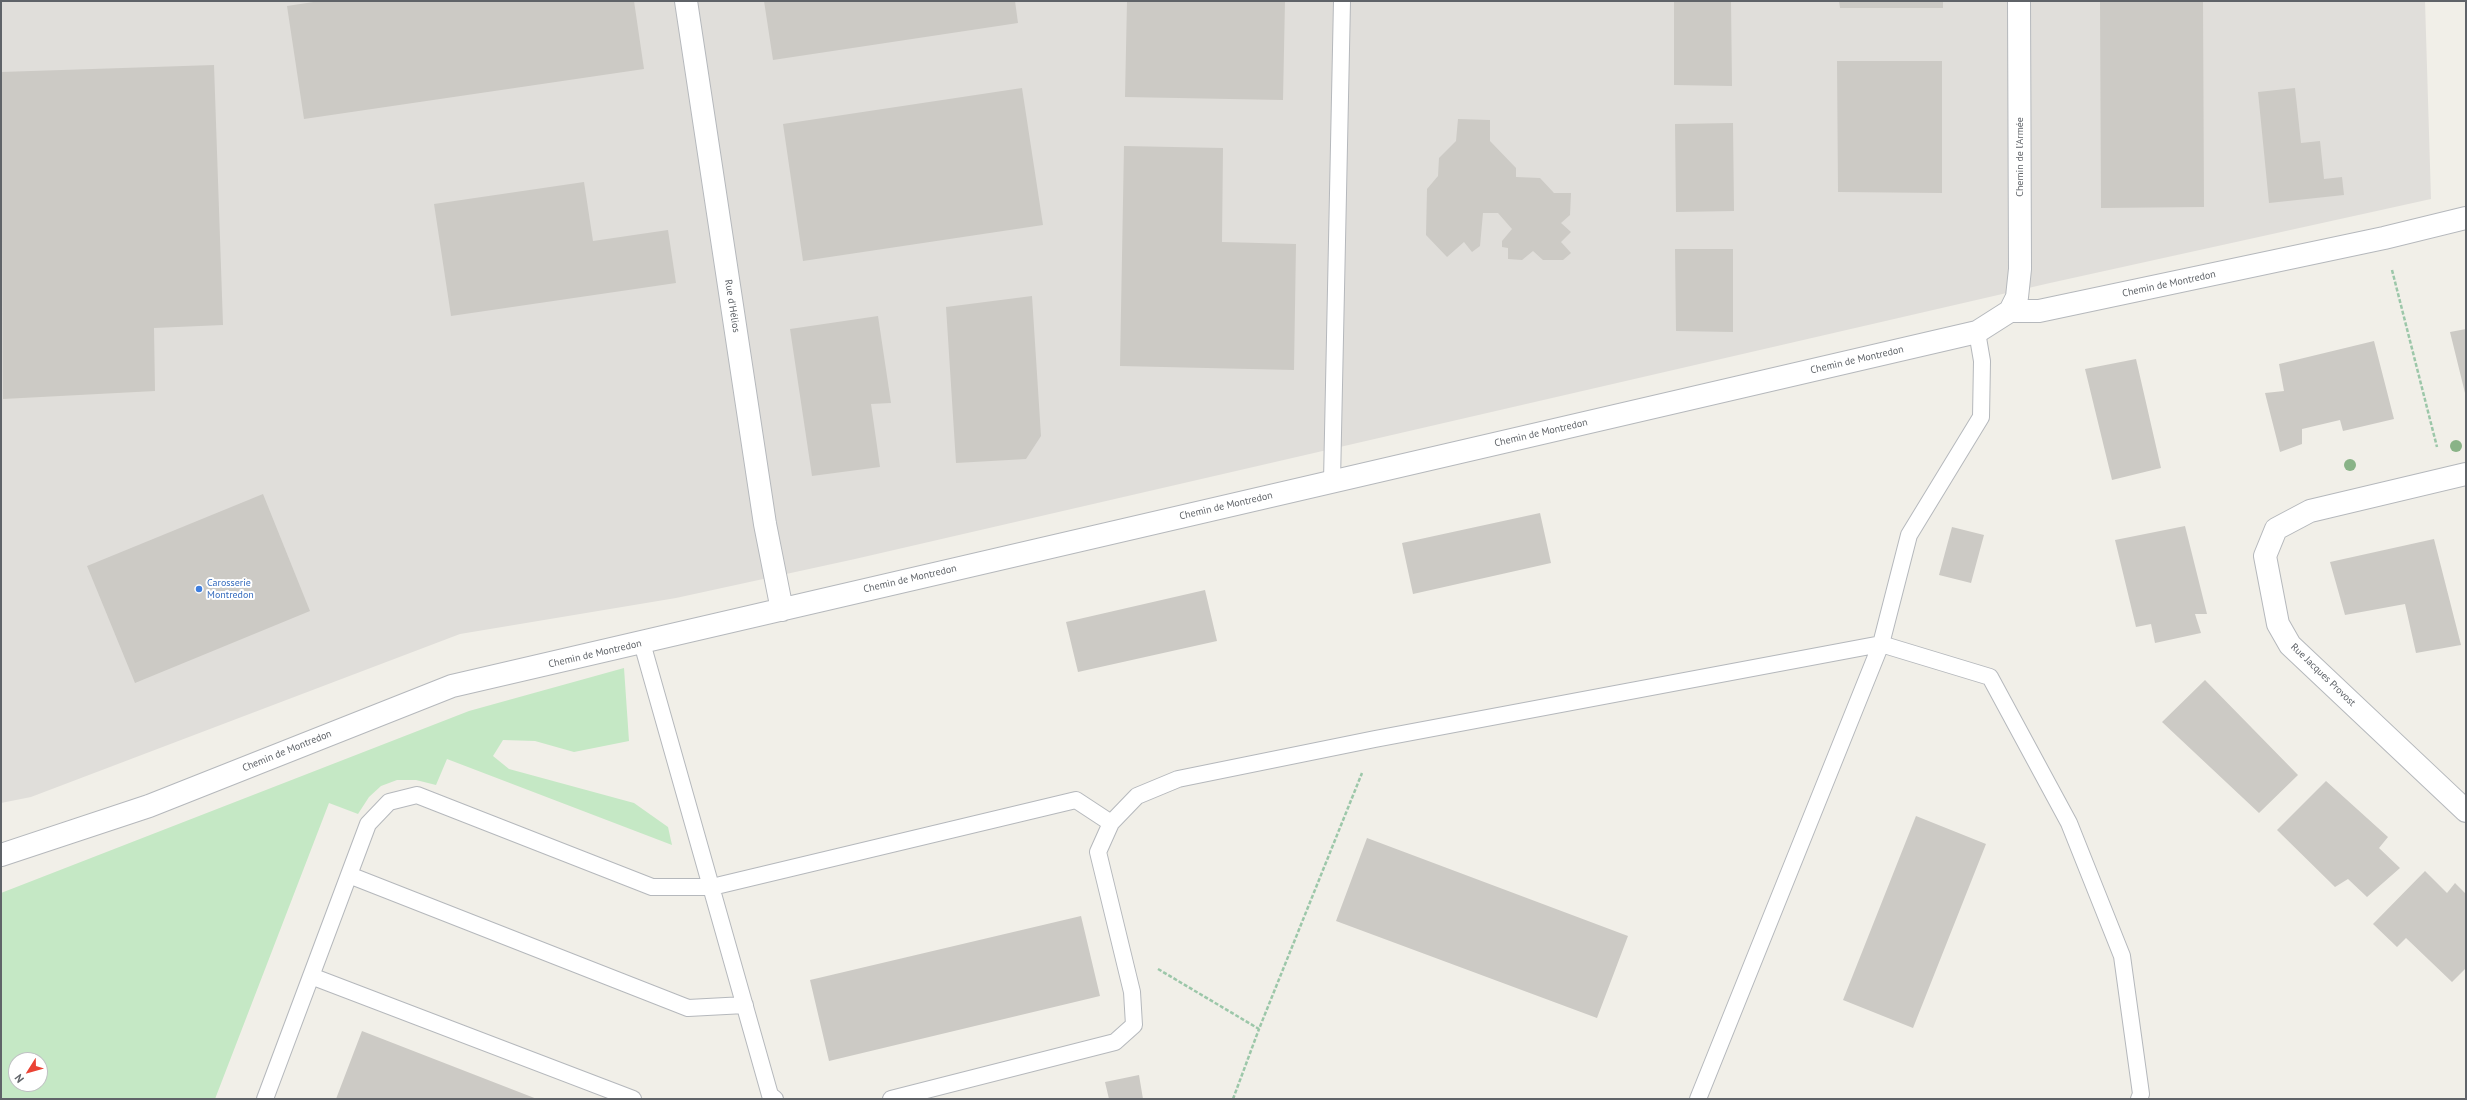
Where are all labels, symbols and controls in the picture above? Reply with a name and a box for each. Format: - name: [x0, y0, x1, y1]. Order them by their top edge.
- street label: Chemin de l'Armée: [2014, 117, 2026, 197]
- street label: Chemin de Montredon: [2121, 268, 2217, 300]
- street label: Rue d'Hélios: [722, 279, 742, 333]
- street label: Chemin de Montredon: [1809, 343, 1905, 377]
- street label: Chemin de Montredon: [1493, 416, 1589, 450]
- street label: Chemin de Montredon: [1178, 489, 1274, 523]
- street label: Chemin de Montredon: [862, 562, 958, 596]
- place label: Carosserie Montredon: [207, 577, 254, 600]
- marker: Carosserie Montredon: [194, 584, 204, 594]
- street label: Chemin de Montredon: [547, 637, 643, 671]
- street label: Rue Jacques Provost: [2288, 641, 2358, 709]
- street label: Chemin de Montredon: [241, 728, 333, 774]
- north arrow: [8, 1052, 48, 1092]
- text: N: [11, 1072, 27, 1086]

